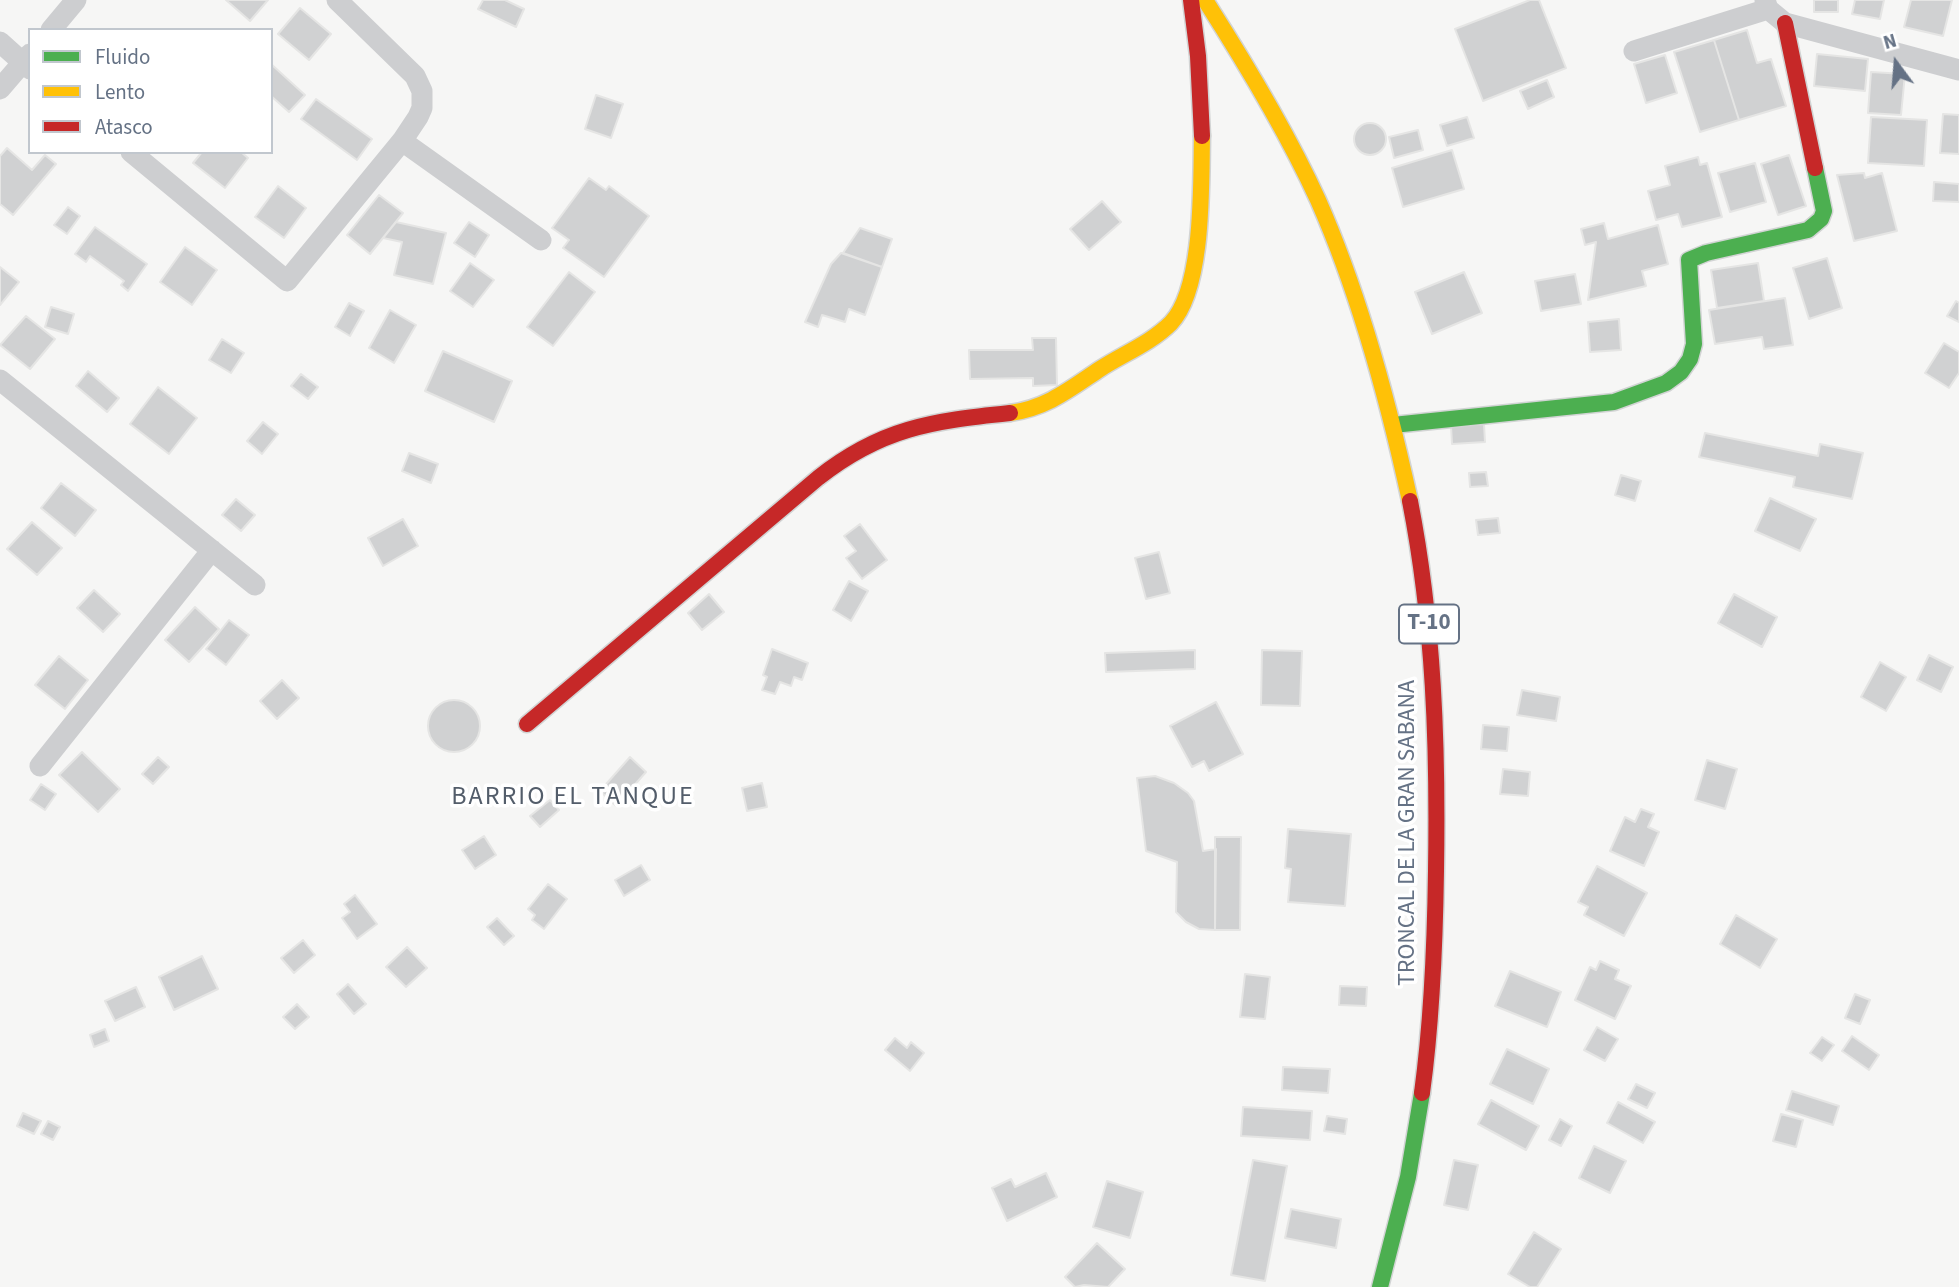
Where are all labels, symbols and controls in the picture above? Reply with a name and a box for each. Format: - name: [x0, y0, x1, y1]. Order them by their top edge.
- legend: [28, 28, 273, 154]
- north arrow: [1861, 28, 1931, 98]
- text: N: [1880, 28, 1900, 57]
- text: Fluido: [95, 42, 150, 72]
- text: Lento: [95, 77, 145, 107]
- text: Atasco: [95, 112, 153, 142]
- road number: T-10: [1399, 604, 1459, 644]
- street label: TRONCAL DE LA GRAN SABANA: [1395, 680, 1423, 986]
- district label: BARRIO EL TANQUE: [453, 782, 693, 814]

